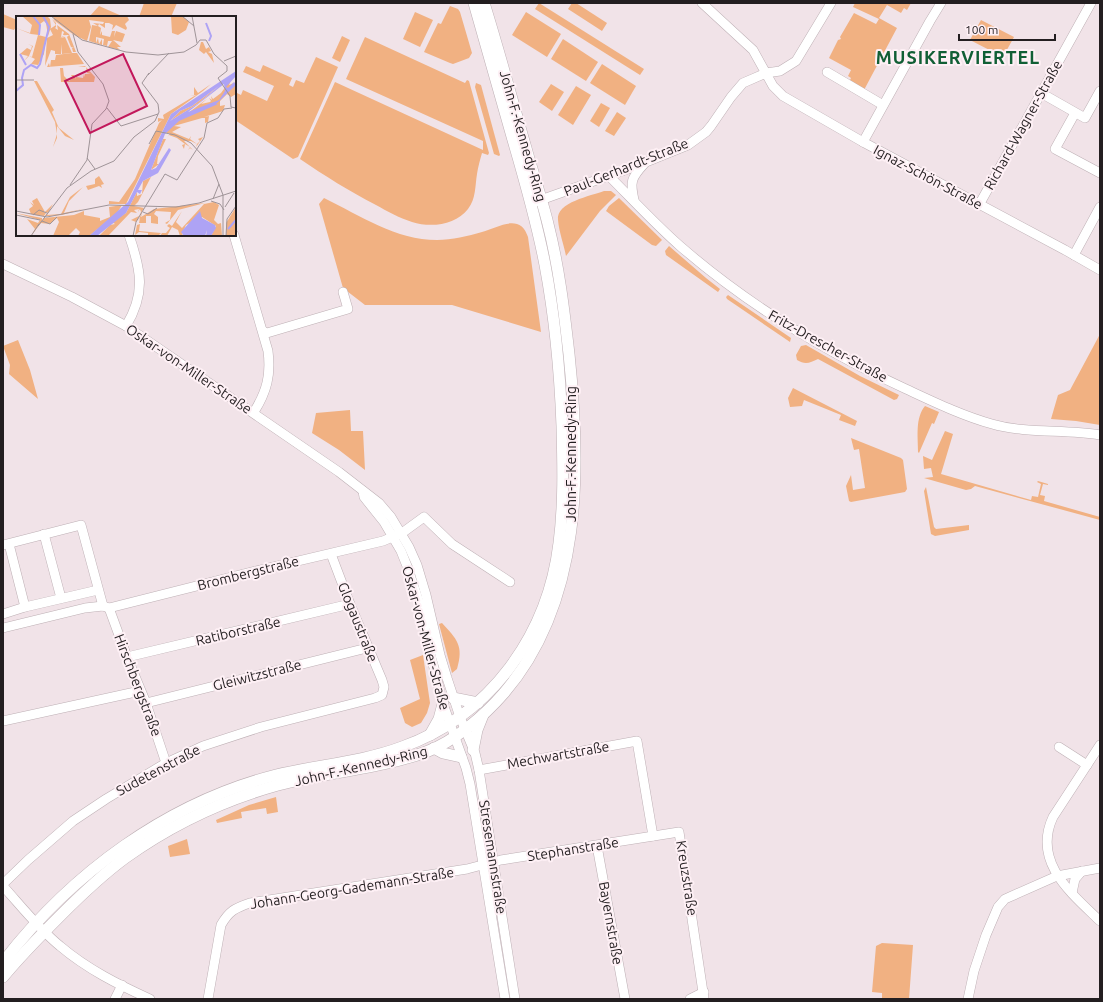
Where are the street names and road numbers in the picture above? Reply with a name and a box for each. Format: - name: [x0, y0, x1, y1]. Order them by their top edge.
- street label: Richard-Wagner-Straße: [981, 57, 1065, 193]
- street label: John-F.-Kennedy-Ring: [497, 68, 549, 204]
- street label: Paul-Gerhardt-Straße: [561, 135, 691, 199]
- street label: Ignaz-Schön-Straße: [871, 142, 985, 212]
- street label: Fritz-Drescher-Straße: [766, 307, 890, 385]
- street label: Oskar-von-Miller-Straße: [123, 321, 255, 417]
- street label: John-F.-Kennedy-Ring: [563, 386, 579, 522]
- street label: Brombergstraße: [196, 553, 300, 593]
- street label: Oskar-von-Miller-Straße: [399, 564, 453, 712]
- street label: Glogaustraße: [335, 580, 381, 664]
- street label: Ratiborstraße: [194, 613, 282, 649]
- street label: Hirschbergstraße: [111, 631, 165, 739]
- street label: Gleiwitzstraße: [211, 656, 303, 694]
- street label: Mechwartstraße: [506, 738, 610, 772]
- street label: Sudetenstraße: [113, 741, 203, 799]
- street label: John-F.-Kennedy-Ring: [293, 743, 429, 789]
- street label: Stresemannstraße: [476, 799, 510, 915]
- street label: Stephanstraße: [526, 834, 620, 864]
- street label: Kreuzstraße: [673, 839, 701, 917]
- street label: Johann-Georg-Gademann-Straße: [249, 864, 455, 912]
- street label: Bayernstraße: [596, 880, 626, 966]

